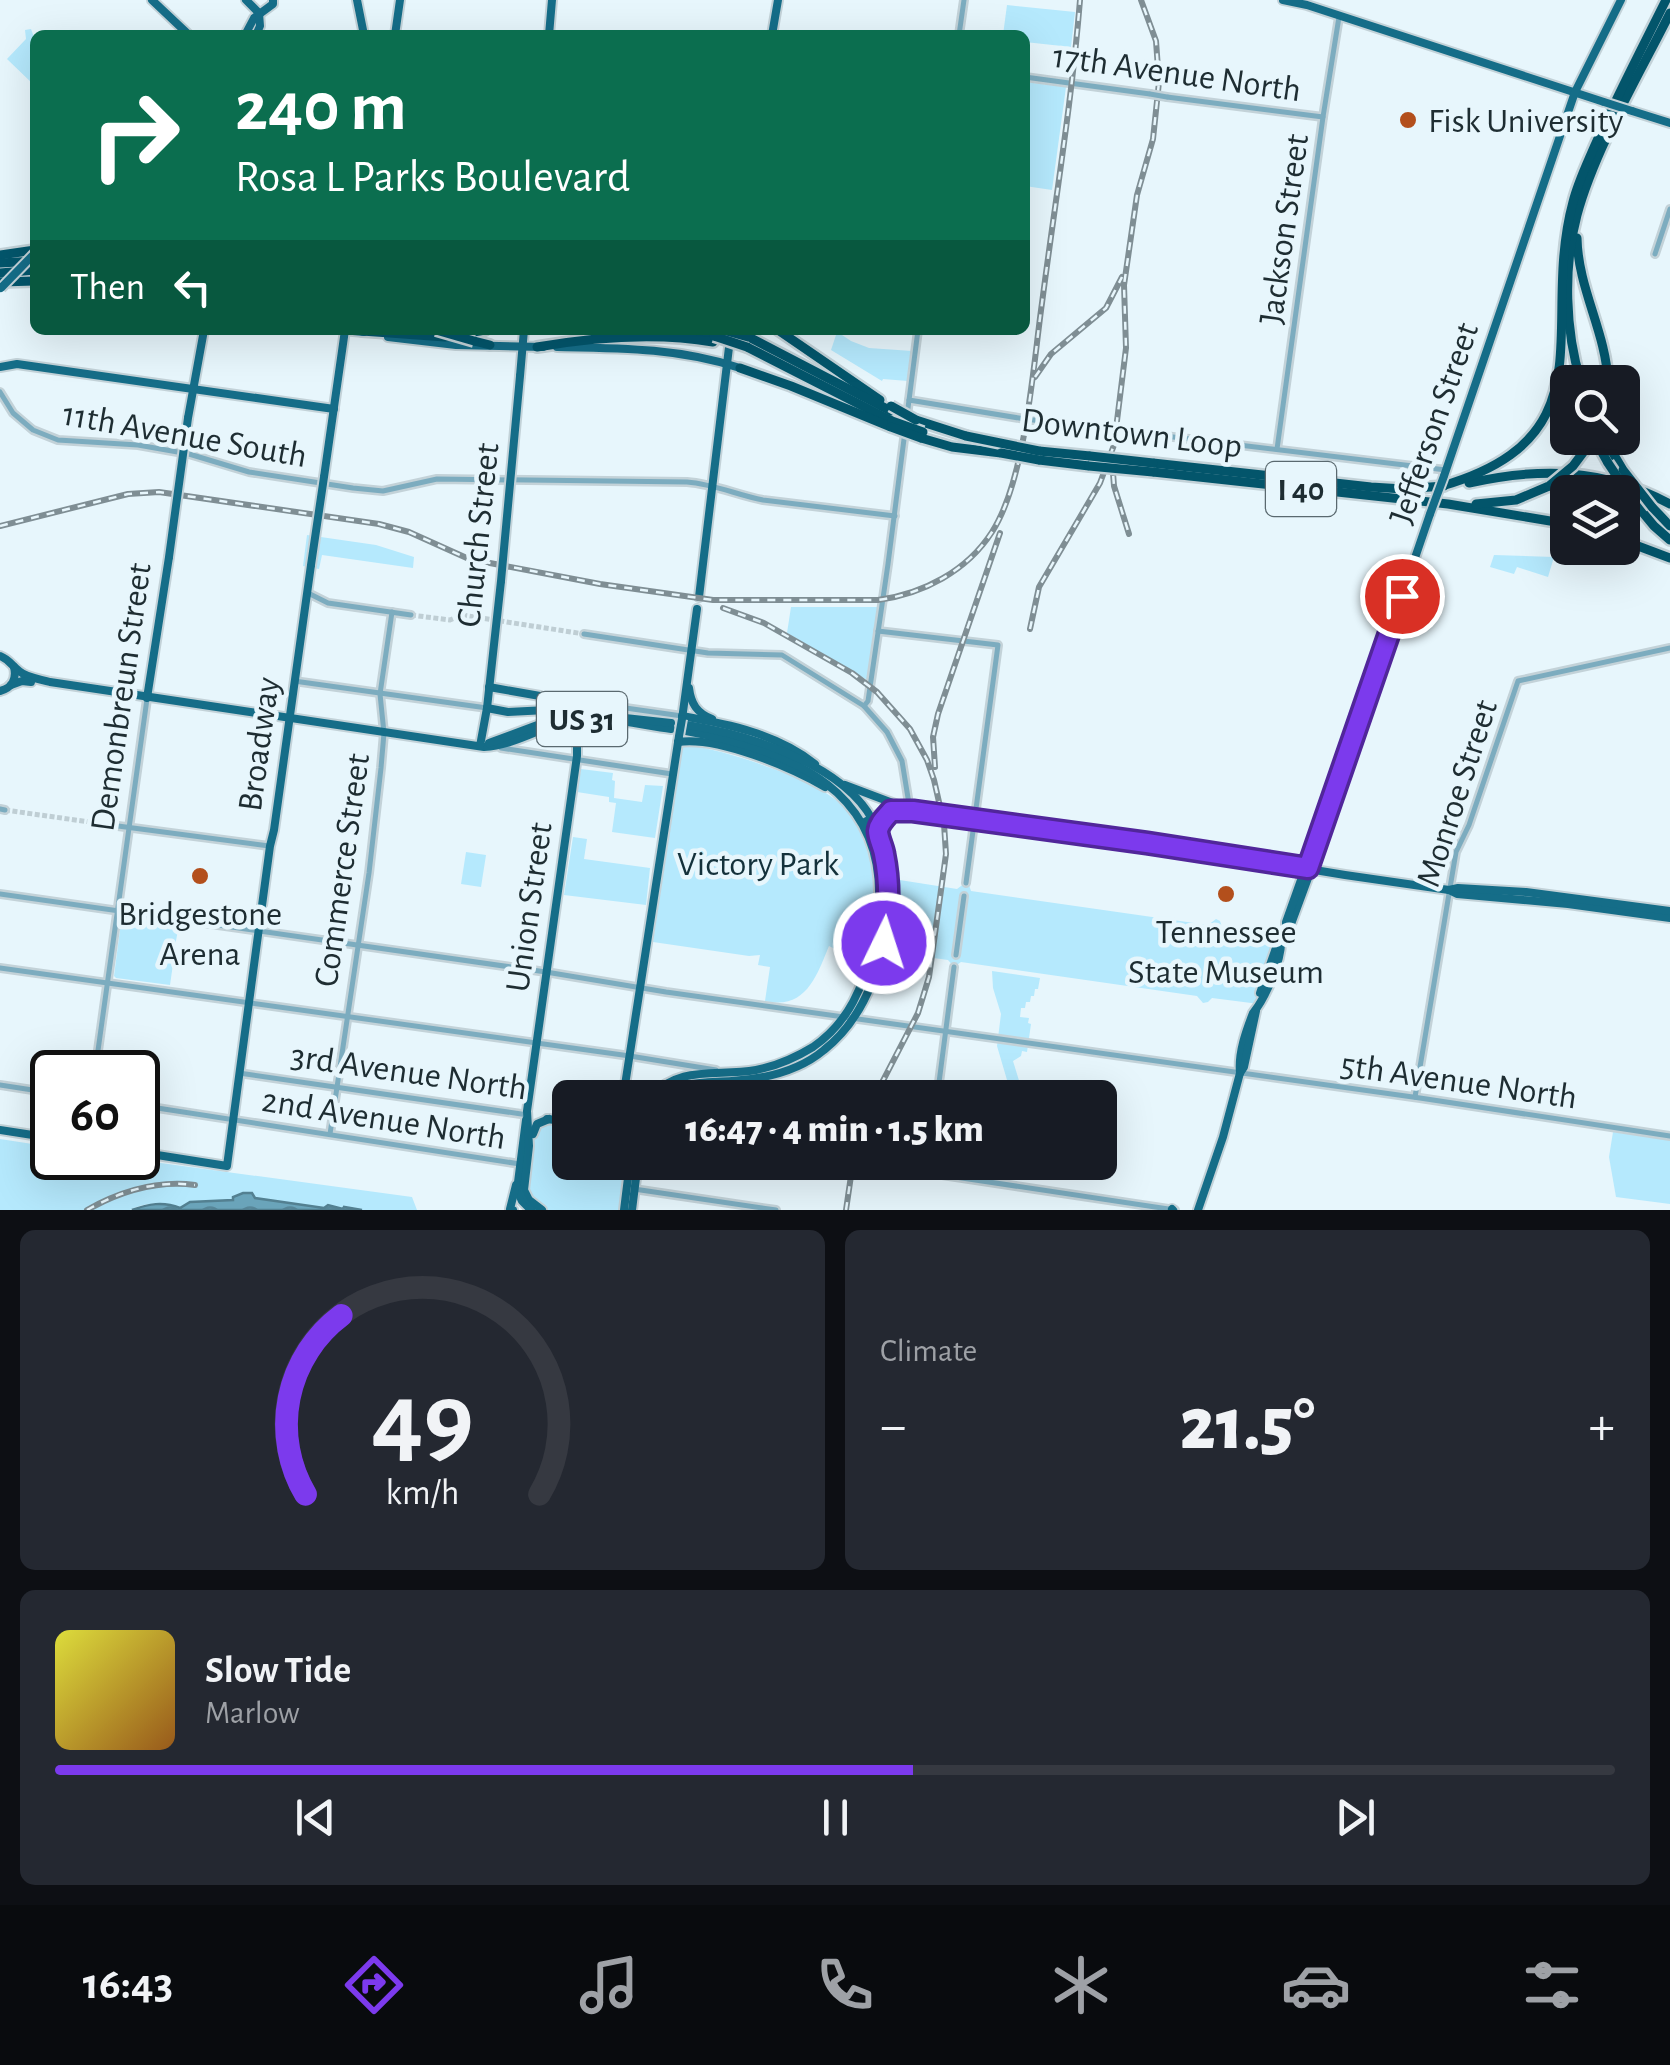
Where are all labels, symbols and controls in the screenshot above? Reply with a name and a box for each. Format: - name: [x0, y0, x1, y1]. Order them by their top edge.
- street label: 17th Avenue North: [1050, 39, 1303, 108]
- icon: right: [70, 70, 200, 200]
- text: 240 m: [235, 73, 407, 143]
- place label: Fisk University: [1428, 104, 1623, 139]
- marker: Fisk University: [1397, 109, 1419, 131]
- street label: Jackson Street: [1254, 132, 1315, 327]
- text: Rosa L Parks Boulevard: [235, 155, 630, 200]
- icon: left: [165, 260, 220, 315]
- text: Then: [70, 269, 145, 307]
- street label: Jefferson Street: [1384, 318, 1485, 529]
- map controls: [1550, 365, 1640, 565]
- button: search: [1550, 365, 1640, 455]
- street label: 11th Avenue South: [60, 397, 310, 474]
- street label: Downtown Loop: [1020, 403, 1244, 464]
- street label: Church Street: [451, 441, 506, 629]
- road number: I 40: [1266, 462, 1336, 516]
- button: layers: [1550, 475, 1640, 565]
- pin: [1360, 554, 1445, 639]
- street label: Demonbreun Street: [85, 561, 158, 834]
- icon: arrive: [1375, 569, 1430, 624]
- street label: Broadway: [233, 675, 286, 813]
- road number: US 31: [537, 692, 627, 746]
- street label: Monroe Street: [1411, 696, 1504, 891]
- street label: Commerce Street: [309, 751, 376, 989]
- street label: Union Street: [500, 820, 559, 994]
- park label: Victory Park: [677, 847, 839, 882]
- marker: Bridgestone Arena: [189, 865, 211, 887]
- marker: Tennessee State Museum: [1215, 883, 1237, 905]
- position arrow: [832, 891, 936, 995]
- place label: Bridgestone Arena: [118, 897, 282, 972]
- place label: Tennessee State Museum: [1128, 915, 1324, 990]
- street label: 3rd Avenue North: [288, 1039, 529, 1106]
- street label: 5th Avenue North: [1338, 1048, 1579, 1115]
- speed limit sign: 60: [30, 1050, 160, 1180]
- street label: 2nd Avenue North: [259, 1083, 508, 1156]
- text: 16:47 · 4 min · 1.5 km: [685, 1111, 984, 1149]
- text: Climate: [880, 1335, 977, 1367]
- text: 49: [371, 1369, 474, 1473]
- text: 21.5°: [1180, 1388, 1315, 1463]
- text: −: [880, 1399, 906, 1454]
- text: +: [1589, 1399, 1615, 1454]
- text: km/h: [386, 1475, 459, 1511]
- text: Slow Tide: [205, 1652, 351, 1690]
- text: Marlow: [205, 1697, 300, 1729]
- icon: previous: [288, 1790, 343, 1845]
- icon: pause: [808, 1790, 863, 1845]
- icon: next: [1328, 1790, 1383, 1845]
- icon: directions: [339, 1950, 409, 2020]
- icon: music: [574, 1950, 644, 2020]
- icon: phone: [810, 1950, 880, 2020]
- icon: climate: [1046, 1950, 1116, 2020]
- icon: car: [1281, 1950, 1351, 2020]
- icon: filters: [1517, 1950, 1587, 2020]
- text: 16:43: [83, 1962, 173, 2007]

